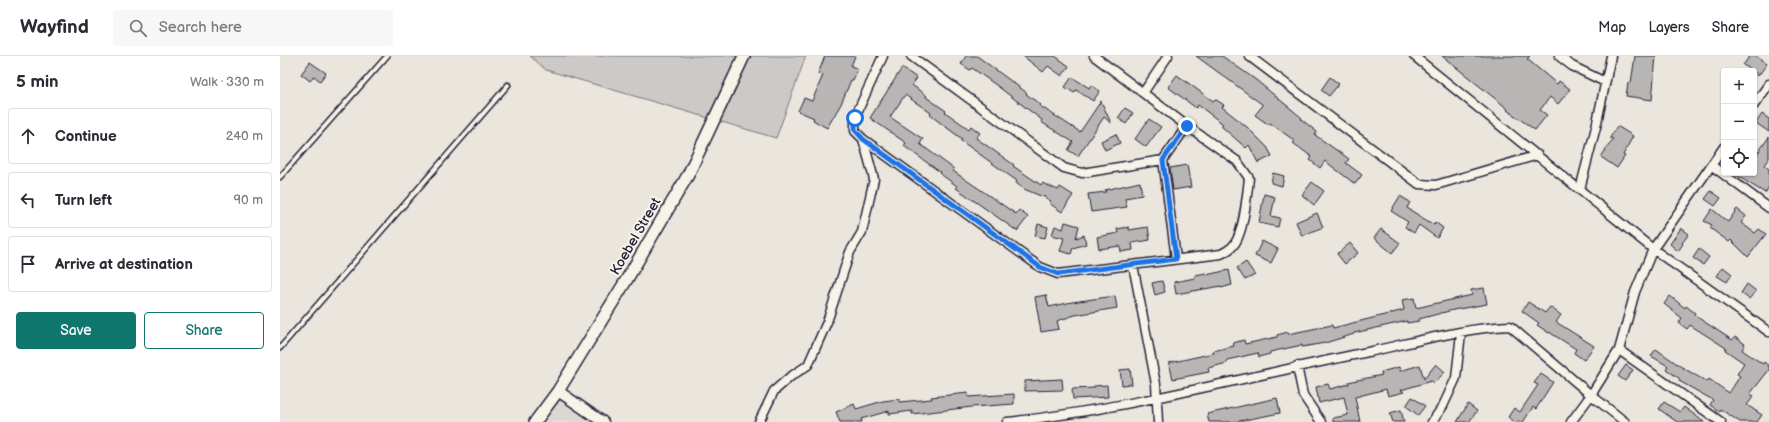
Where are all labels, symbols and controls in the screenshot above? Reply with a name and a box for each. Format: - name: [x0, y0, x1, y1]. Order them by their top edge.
- search box: [113, 10, 393, 46]
- text: Wayfind: [20, 16, 89, 39]
- icon: search: [127, 17, 149, 39]
- text: Search here: [159, 18, 242, 37]
- text: Map: [1598, 19, 1626, 36]
- text: Layers: [1648, 19, 1690, 36]
- text: Share: [1712, 19, 1749, 36]
- map controls: [1721, 68, 1757, 176]
- button: +: [1721, 68, 1757, 104]
- text: 5 min: [16, 72, 59, 92]
- text: Walk · 330 m: [190, 74, 264, 90]
- button: −: [1721, 104, 1757, 140]
- route start: [846, 109, 864, 127]
- route end: [1178, 117, 1196, 135]
- icon: ahead: [17, 125, 39, 147]
- text: Continue: [55, 127, 117, 146]
- text: 240 m: [226, 128, 263, 144]
- button: locate: [1721, 140, 1757, 176]
- icon: left: [17, 189, 39, 211]
- text: Turn left: [55, 191, 112, 210]
- text: 90 m: [234, 192, 263, 208]
- street label: Koebel Street: [606, 194, 665, 278]
- icon: arrive: [17, 253, 39, 275]
- text: Arrive at destination: [55, 255, 193, 274]
- button: Save: [16, 312, 136, 349]
- button: Share: [144, 312, 264, 349]

